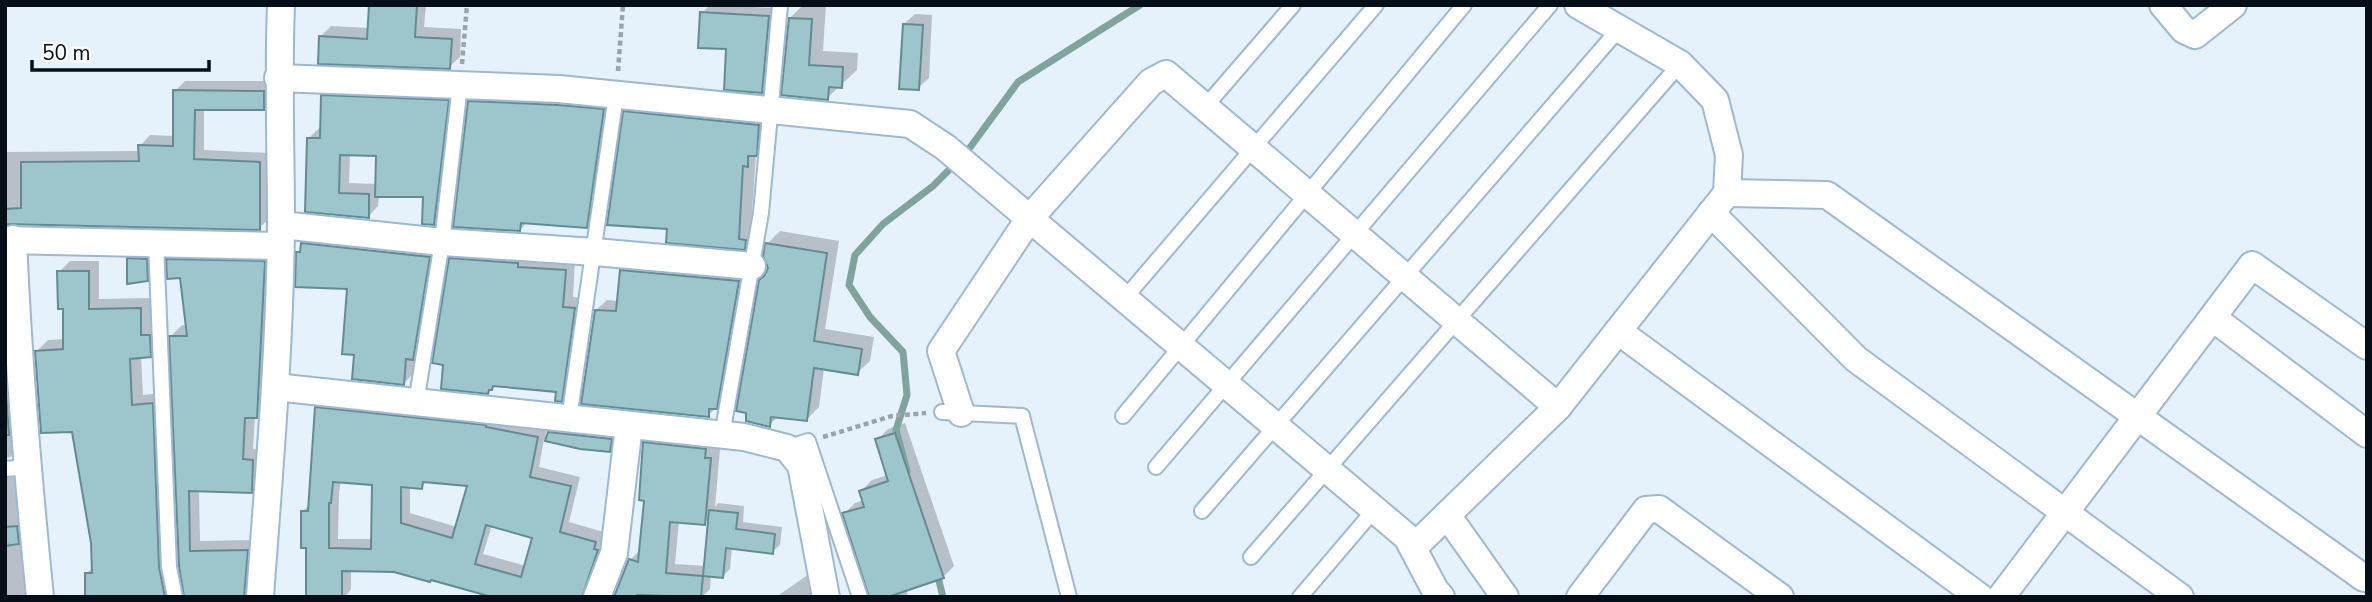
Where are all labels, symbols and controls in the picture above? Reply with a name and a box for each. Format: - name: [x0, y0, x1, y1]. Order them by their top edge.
- scale bar: [32, 28, 208, 72]
- text: 50 m: [42, 39, 91, 67]

